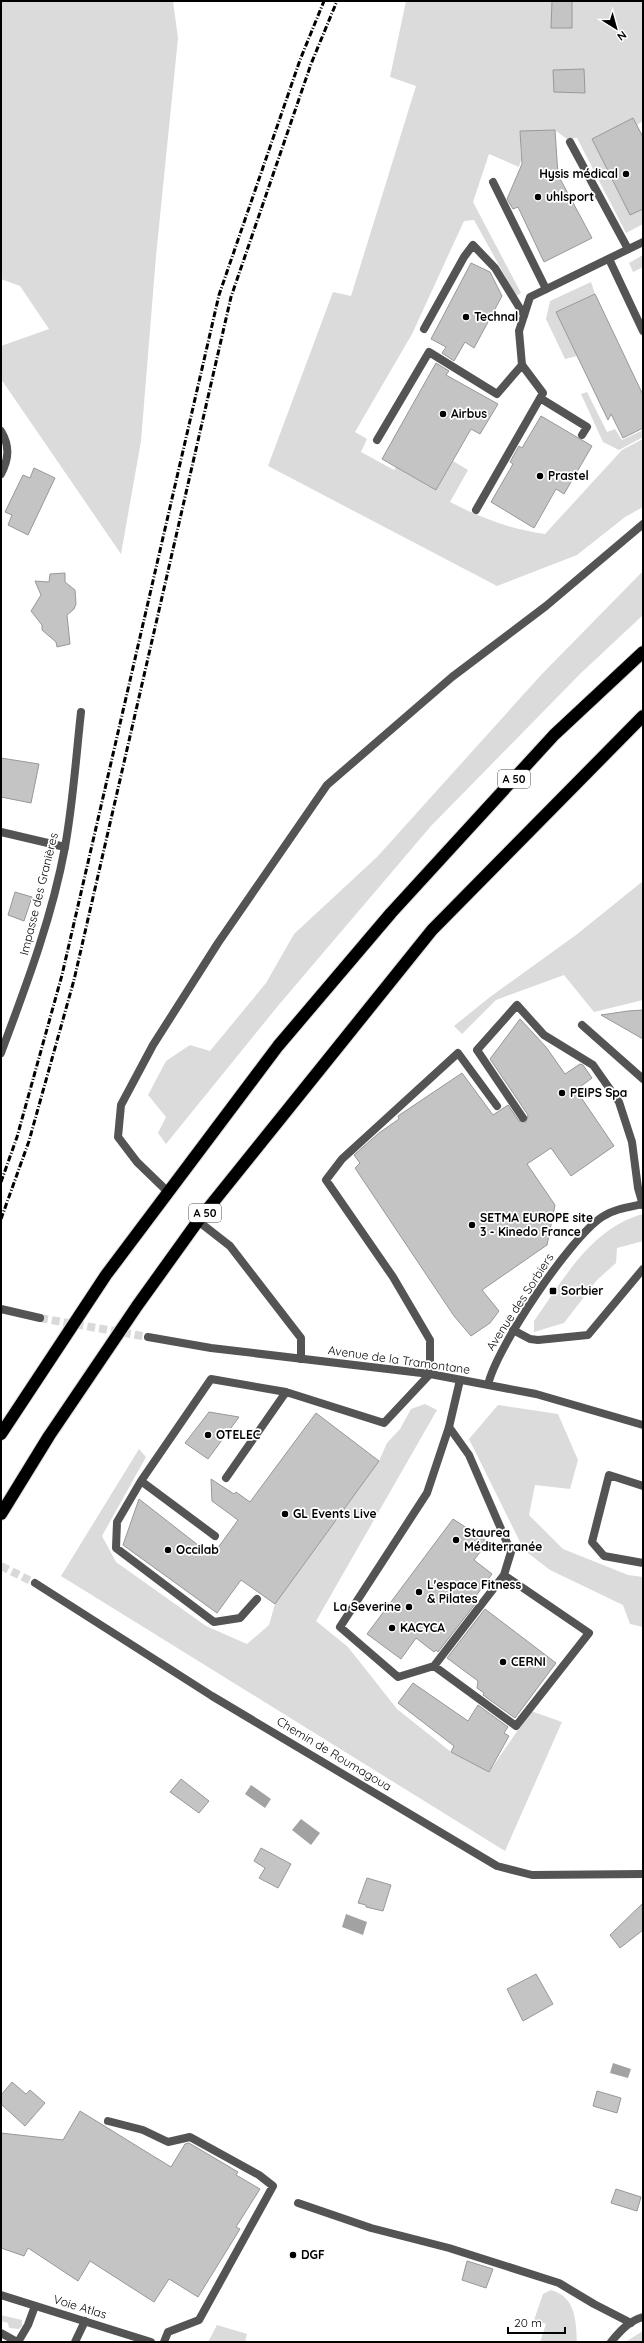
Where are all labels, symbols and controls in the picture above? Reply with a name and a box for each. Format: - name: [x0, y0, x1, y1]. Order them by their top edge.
- north arrow: [596, 8, 636, 48]
- text: N: [615, 28, 629, 44]
- place label: Hysis médical: [539, 166, 618, 181]
- marker: Hysis médical: [621, 169, 631, 179]
- place label: uhlsport: [546, 189, 594, 204]
- marker: uhlsport: [533, 192, 543, 202]
- place label: Technal: [474, 309, 518, 324]
- marker: Technal: [461, 312, 471, 322]
- place label: Airbus: [451, 406, 487, 421]
- marker: Airbus: [438, 409, 448, 419]
- place label: Prastel: [548, 468, 589, 483]
- marker: Prastel: [535, 471, 545, 481]
- road number: A 50: [498, 770, 530, 788]
- street label: Impasse des Granières: [16, 831, 61, 957]
- place label: PEIPS Spa: [570, 1085, 627, 1100]
- marker: PEIPS Spa: [557, 1088, 567, 1098]
- road number: A 50: [189, 1204, 221, 1222]
- place label: SETMA EUROPE site 3 - Kinedo France: [480, 1210, 593, 1239]
- marker: SETMA EUROPE site 3 - Kinedo France: [467, 1220, 477, 1230]
- street label: Avenue des Sorbiers: [483, 1250, 557, 1353]
- place label: Sorbier: [561, 1283, 604, 1298]
- marker: Sorbier: [548, 1286, 558, 1296]
- street label: Avenue de la Tramontane: [327, 1342, 471, 1377]
- place label: OTELEC: [216, 1427, 261, 1442]
- marker: OTELEC: [203, 1430, 213, 1440]
- place label: GL Events Live: [293, 1506, 377, 1521]
- marker: GL Events Live: [280, 1509, 290, 1519]
- place label: Staurea Méditerranée: [464, 1525, 542, 1554]
- marker: Staurea Méditerranée: [451, 1535, 461, 1545]
- place label: Occilab: [176, 1542, 219, 1557]
- marker: Occilab: [163, 1545, 173, 1555]
- place label: L'espace Fitness & Pilates: [427, 1577, 521, 1606]
- marker: L'espace Fitness & Pilates: [414, 1587, 424, 1597]
- place label: La Severine: [333, 1599, 401, 1614]
- marker: La Severine: [404, 1602, 414, 1612]
- place label: KACYCA: [400, 1620, 445, 1635]
- marker: KACYCA: [387, 1623, 397, 1633]
- place label: CERNI: [511, 1654, 546, 1669]
- marker: CERNI: [498, 1657, 508, 1667]
- street label: Chemin de Roumagoua: [274, 1713, 394, 1794]
- place label: DGF: [301, 2247, 325, 2262]
- marker: DGF: [288, 2250, 298, 2260]
- street label: Voie Atlas: [52, 2291, 109, 2322]
- scale bar: [508, 2309, 565, 2335]
- text: 20 m: [514, 2315, 542, 2330]

